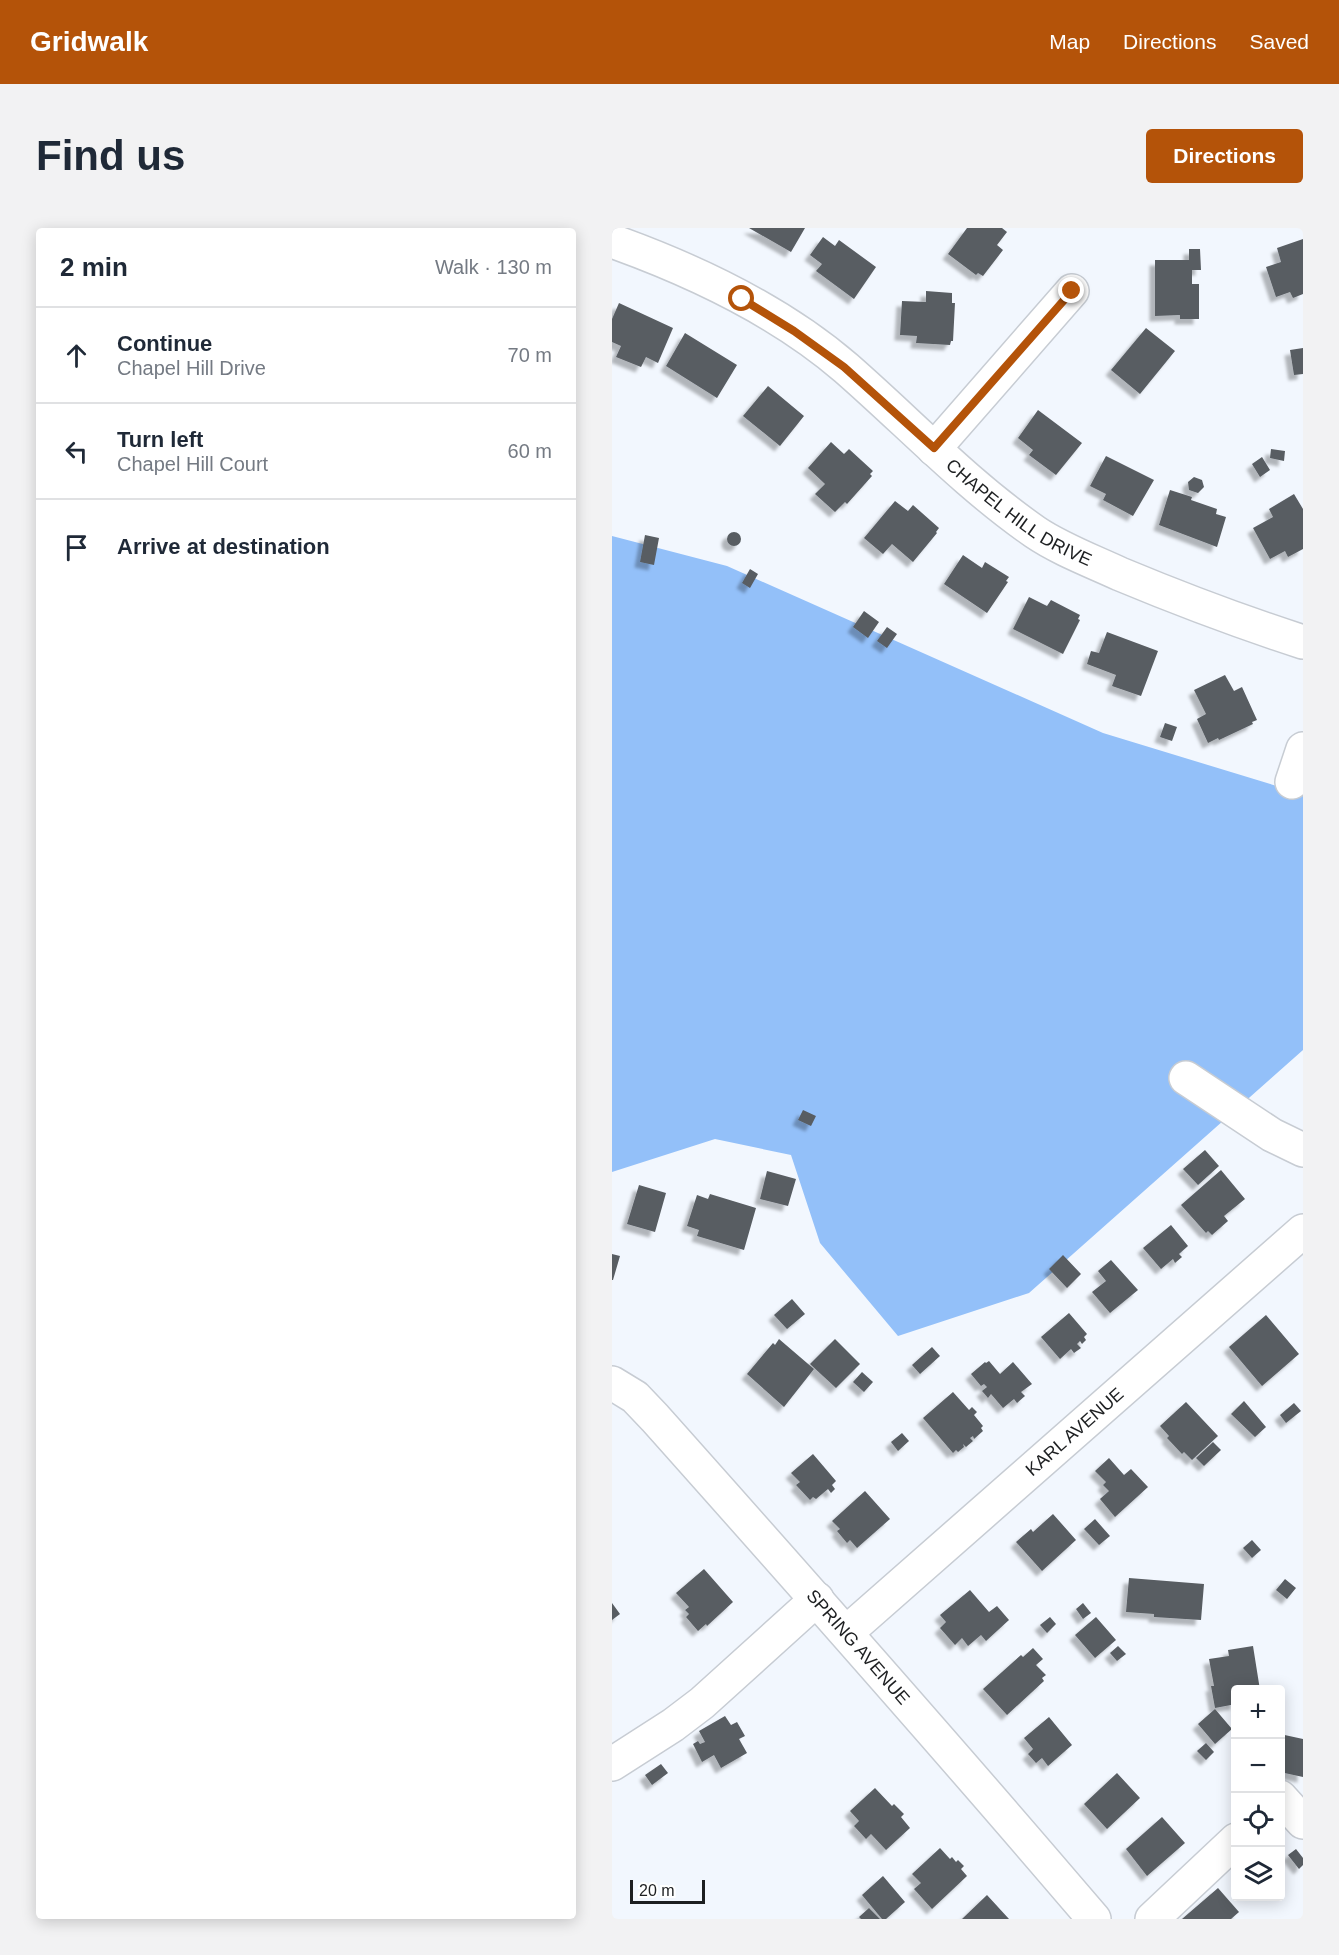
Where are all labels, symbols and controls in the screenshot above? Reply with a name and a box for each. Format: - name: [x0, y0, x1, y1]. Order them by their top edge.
- text: Gridwalk: [30, 26, 148, 57]
- text: Map: [1049, 30, 1090, 53]
- text: Directions: [1123, 30, 1216, 53]
- text: Saved: [1249, 30, 1309, 53]
- button: Directions: [1146, 129, 1303, 183]
- text: Find us: [36, 132, 185, 179]
- text: 2 min: [60, 252, 128, 282]
- text: Walk · 130 m: [435, 256, 552, 278]
- route end: [1058, 277, 1084, 303]
- route start: [728, 285, 754, 311]
- text: Continue: [117, 331, 212, 356]
- icon: ahead: [60, 339, 93, 372]
- text: 70 m: [508, 344, 552, 366]
- text: Chapel Hill Drive: [117, 357, 266, 379]
- text: Turn left: [117, 427, 203, 452]
- icon: left: [60, 435, 93, 468]
- text: 60 m: [508, 440, 552, 462]
- text: Chapel Hill Court: [117, 453, 268, 475]
- street label: CHAPEL HILL DRIVE: [942, 455, 1095, 570]
- icon: arrive: [60, 531, 93, 564]
- text: Arrive at destination: [117, 534, 330, 559]
- street label: KARL AVENUE: [1022, 1384, 1127, 1480]
- street label: SPRING AVENUE: [802, 1586, 914, 1708]
- map controls: [1231, 1685, 1285, 1901]
- button: +: [1231, 1685, 1285, 1739]
- button: −: [1231, 1739, 1285, 1793]
- button: locate: [1231, 1793, 1285, 1847]
- button: layers: [1231, 1847, 1285, 1901]
- scale bar: [630, 1877, 705, 1904]
- text: 20 m: [639, 1882, 675, 1899]

